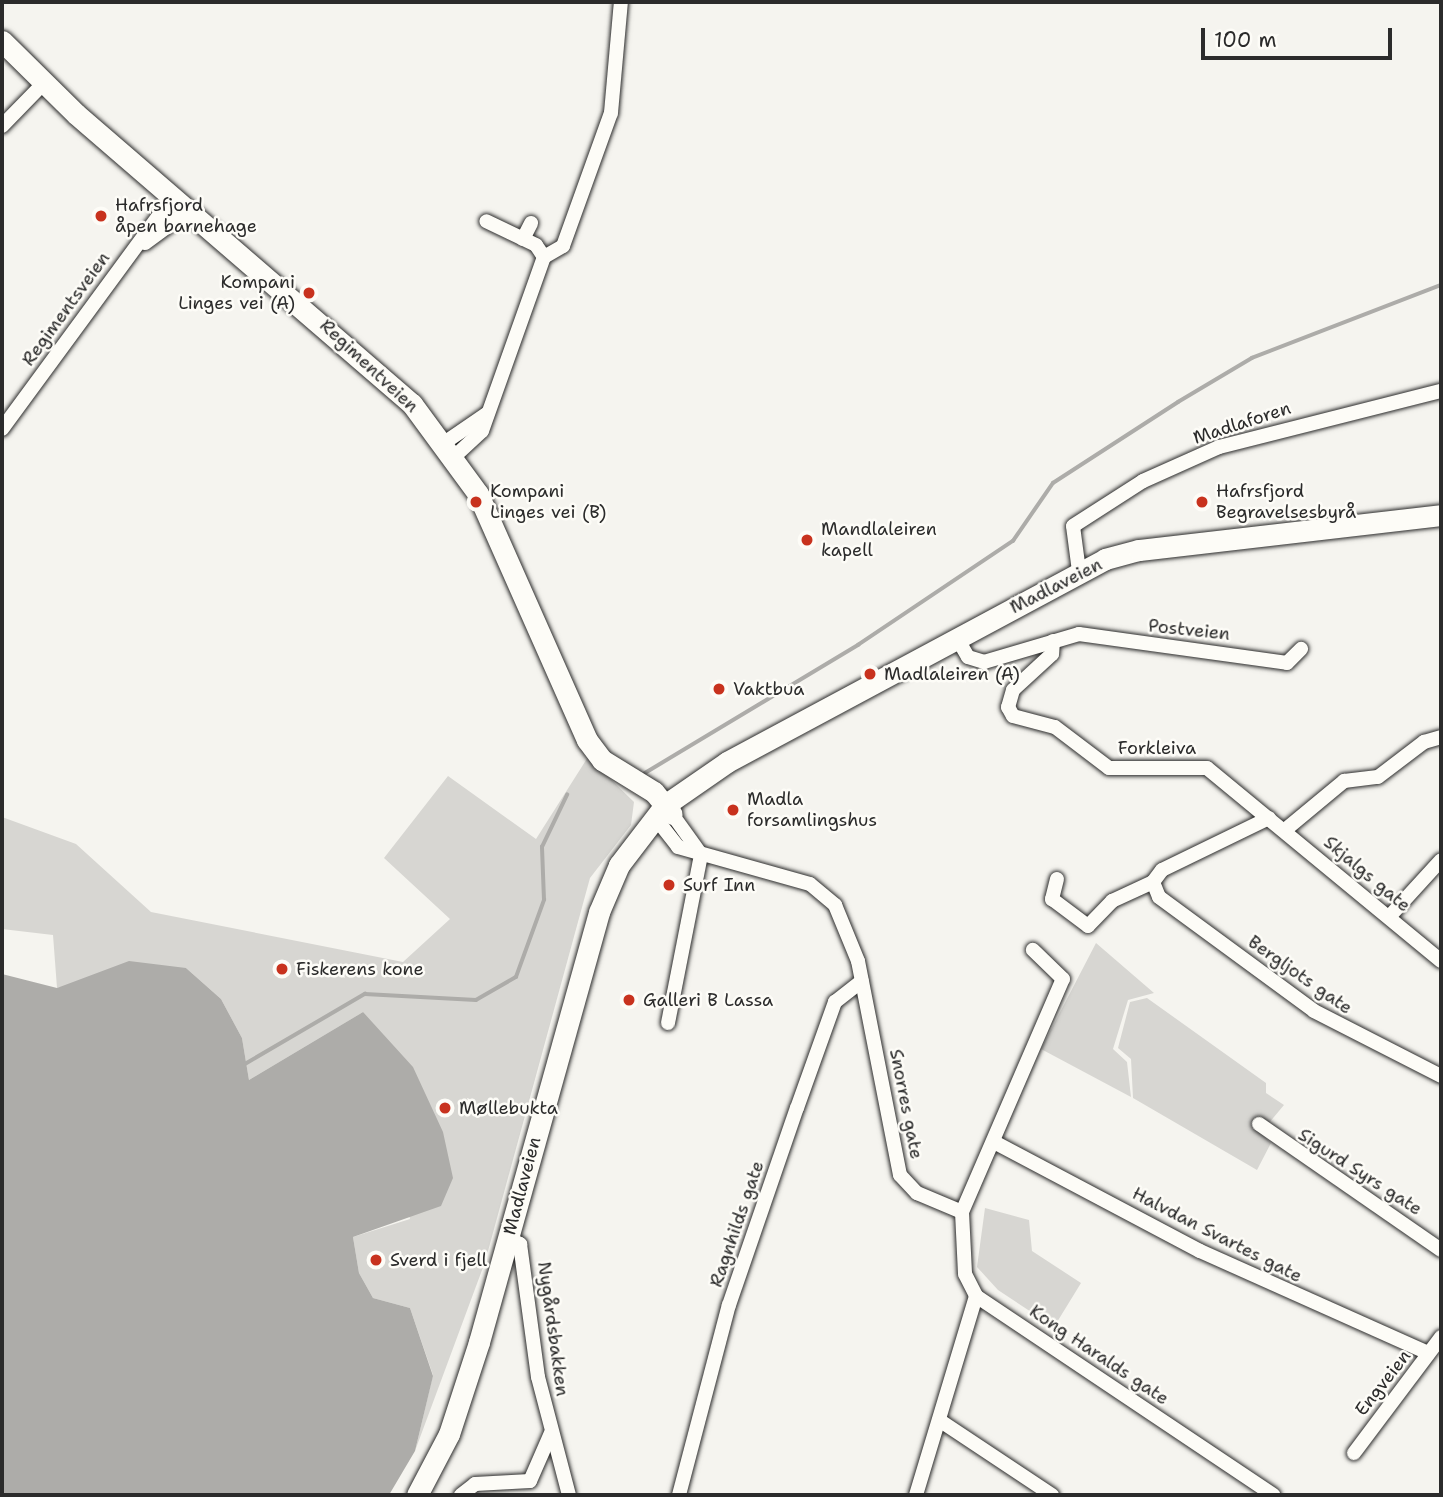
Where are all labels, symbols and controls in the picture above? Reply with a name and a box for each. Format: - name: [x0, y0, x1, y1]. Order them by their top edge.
- scale bar: [1205, 14, 1396, 58]
- text: 100 m: [1214, 26, 1277, 54]
- place label: Hafrsfjord åpen barnehage: [115, 195, 257, 238]
- marker: Hafrsfjord åpen barnehage: [93, 208, 109, 224]
- street label: Regimentsveien: [17, 248, 115, 370]
- place label: Kompani Linges vei (A): [178, 272, 295, 314]
- marker: Kompani Linges vei (A): [301, 285, 317, 301]
- street label: Regimentveien: [315, 315, 423, 417]
- street label: Madlaforen: [1191, 397, 1293, 449]
- place label: Kompani Linges vei (B): [490, 481, 606, 524]
- place label: Hafrsfjord Begravelsesbyrå: [1216, 481, 1356, 524]
- marker: Kompani Linges vei (B): [468, 494, 484, 510]
- marker: Hafrsfjord Begravelsesbyrå: [1194, 494, 1210, 510]
- place label: Mandlaleiren kapell: [821, 519, 937, 562]
- marker: Mandlaleiren kapell: [799, 532, 815, 548]
- street label: Madlaveien: [1006, 554, 1106, 618]
- street label: Postveien: [1147, 615, 1231, 645]
- place label: Madlaleiren (A): [884, 663, 1020, 685]
- marker: Madlaleiren (A): [862, 666, 878, 682]
- place label: Vaktbua: [733, 678, 804, 700]
- marker: Vaktbua: [711, 681, 727, 697]
- street label: Forkleiva: [1118, 737, 1196, 759]
- place label: Madla forsamlingshus: [747, 789, 877, 832]
- marker: Madla forsamlingshus: [725, 802, 741, 818]
- street label: Skjalgs gate: [1319, 832, 1415, 916]
- place label: Surf Inn: [683, 874, 755, 896]
- marker: Surf Inn: [661, 877, 677, 893]
- street label: Bergljots gate: [1244, 931, 1356, 1019]
- place label: Fiskerens kone: [296, 958, 424, 980]
- marker: Fiskerens kone: [274, 961, 290, 977]
- place label: Galleri B Lassa: [643, 989, 773, 1011]
- marker: Galleri B Lassa: [621, 992, 637, 1008]
- street label: Snorres gate: [885, 1047, 927, 1161]
- place label: Møllebukta: [459, 1097, 558, 1119]
- marker: Møllebukta: [437, 1100, 453, 1116]
- street label: Sigurd Syrs gate: [1294, 1124, 1426, 1220]
- street label: Madlaveien: [499, 1135, 545, 1237]
- street label: Ragnhilds gate: [705, 1158, 769, 1290]
- street label: Halvdan Svartes gate: [1129, 1183, 1305, 1287]
- place label: Sverd i fjell: [390, 1249, 487, 1271]
- marker: Sverd i fjell: [368, 1252, 384, 1268]
- street label: Nygårdsbakken: [533, 1260, 573, 1398]
- street label: Kong Haralds gate: [1025, 1300, 1173, 1410]
- street label: Engveien: [1351, 1346, 1415, 1420]

